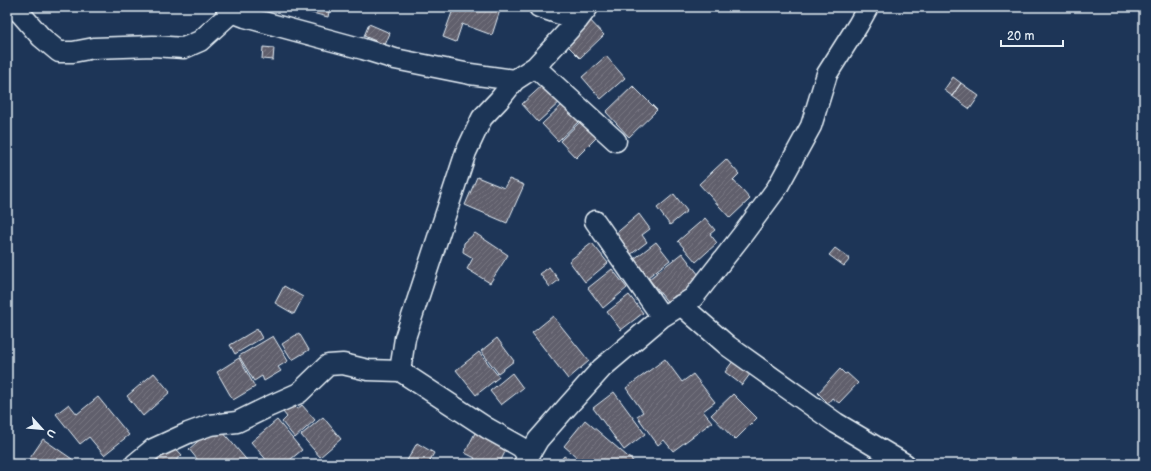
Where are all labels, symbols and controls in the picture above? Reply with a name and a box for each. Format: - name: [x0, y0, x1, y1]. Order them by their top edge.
- scale bar: [1001, 22, 1063, 48]
- text: 20 m: [1007, 29, 1034, 44]
- north arrow: [22, 409, 62, 449]
- text: U: [43, 427, 58, 440]

